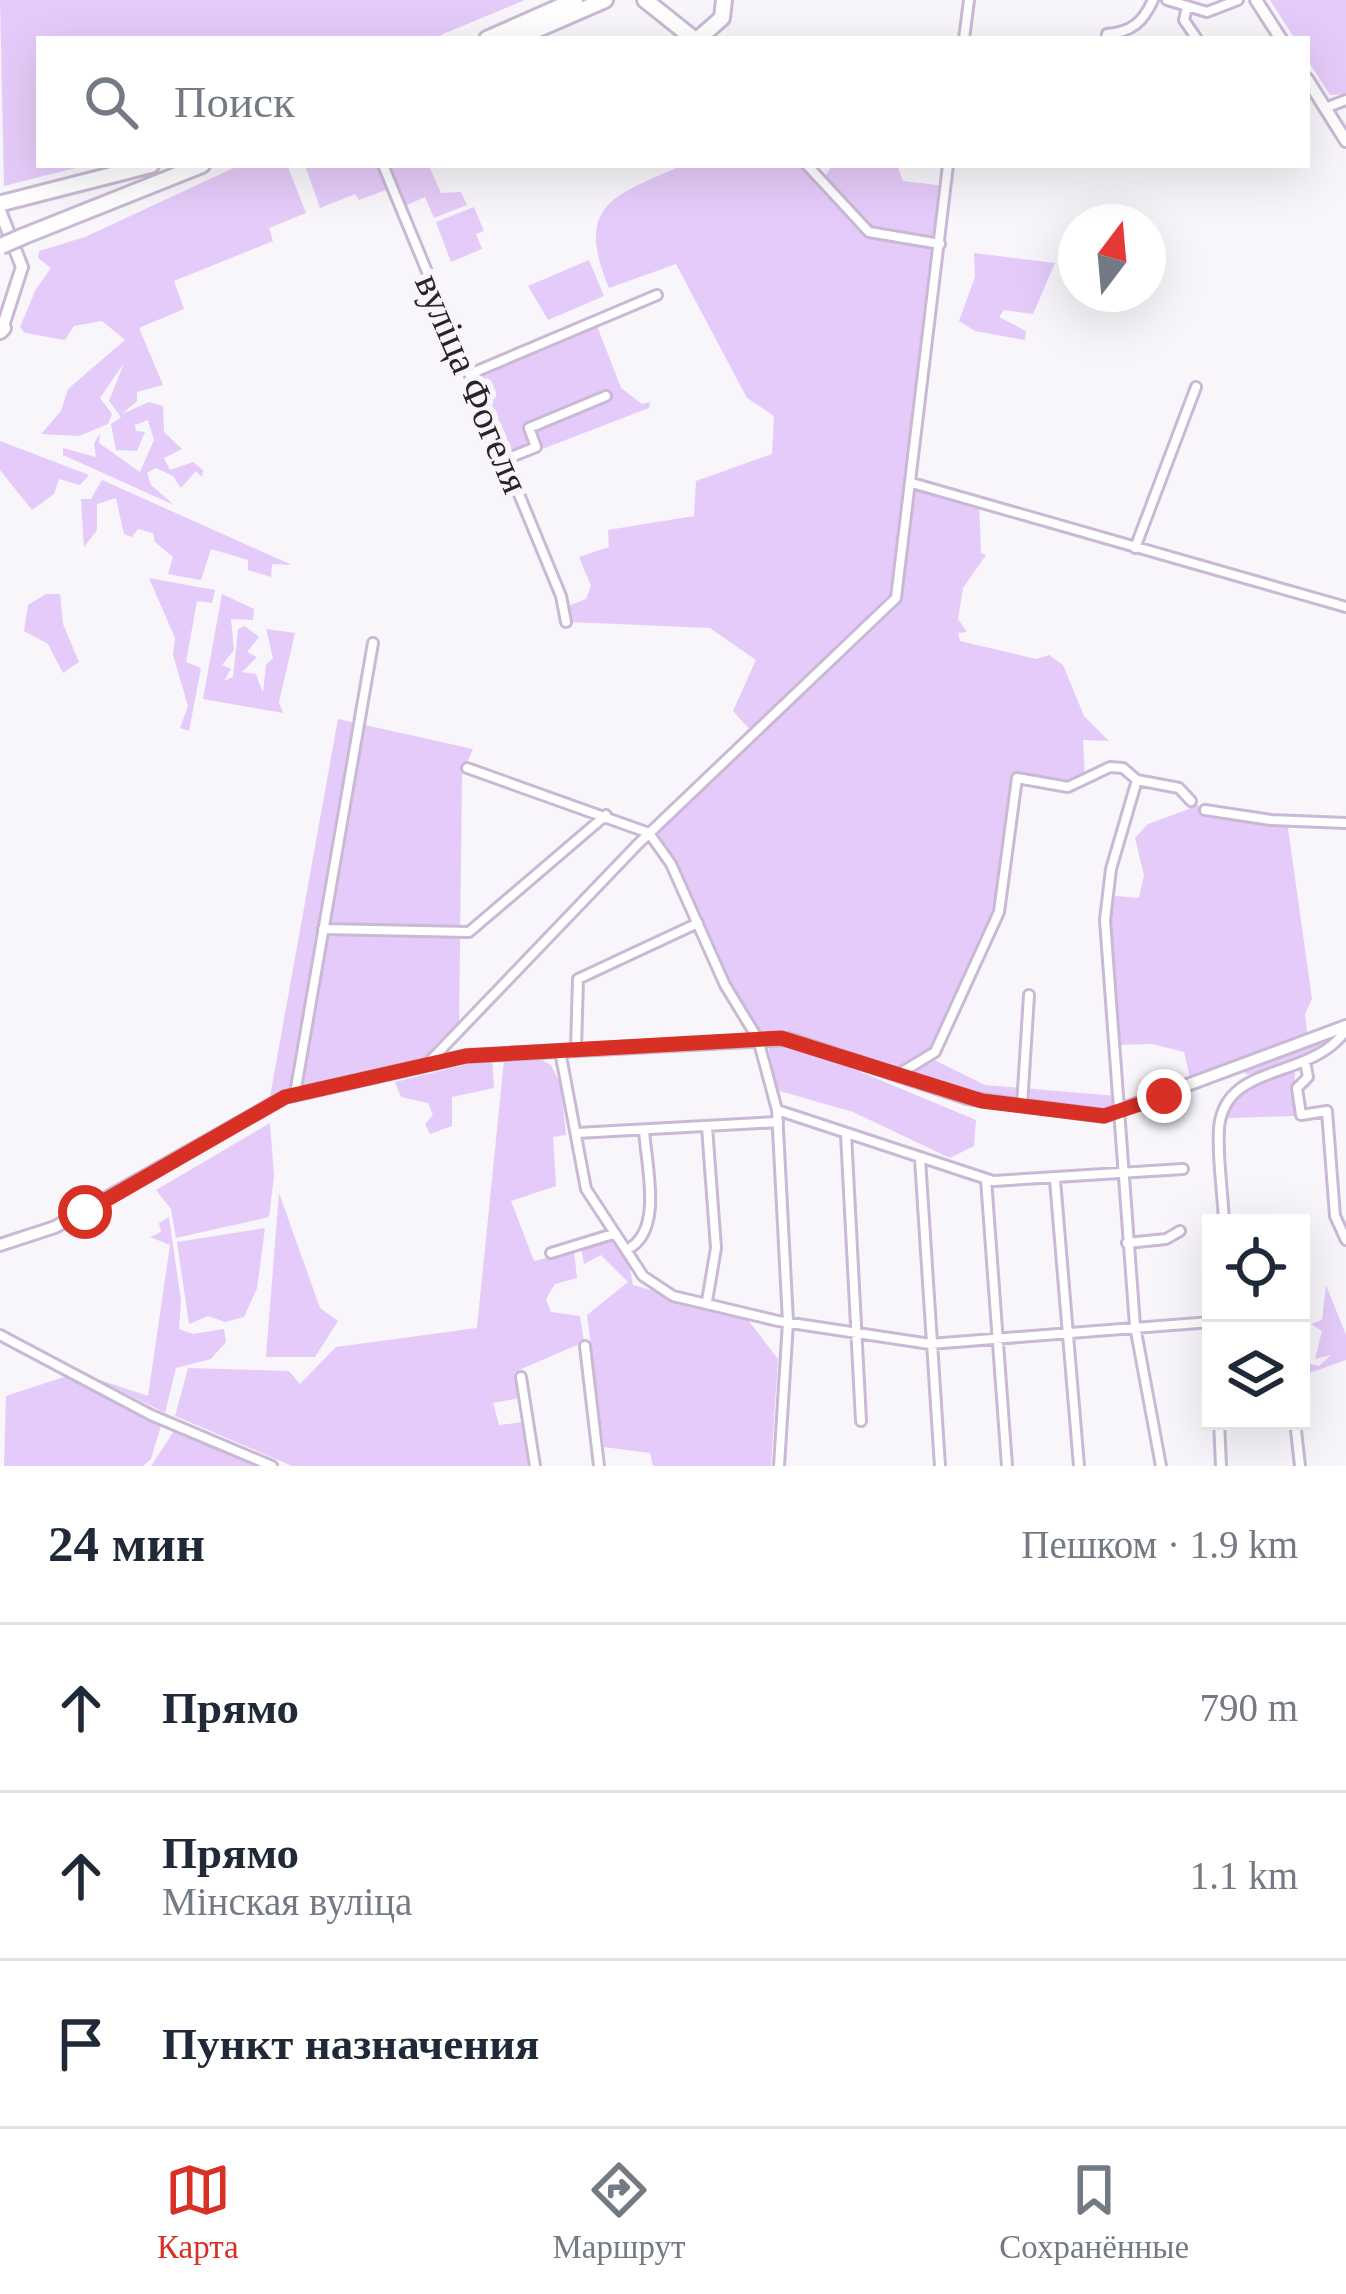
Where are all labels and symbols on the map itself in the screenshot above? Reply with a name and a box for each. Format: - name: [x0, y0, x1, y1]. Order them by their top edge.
- north arrow: [1058, 204, 1166, 312]
- street label: вуліца Фогеля: [406, 267, 538, 500]
- route end: [1137, 1069, 1191, 1123]
- route start: [58, 1185, 112, 1239]

